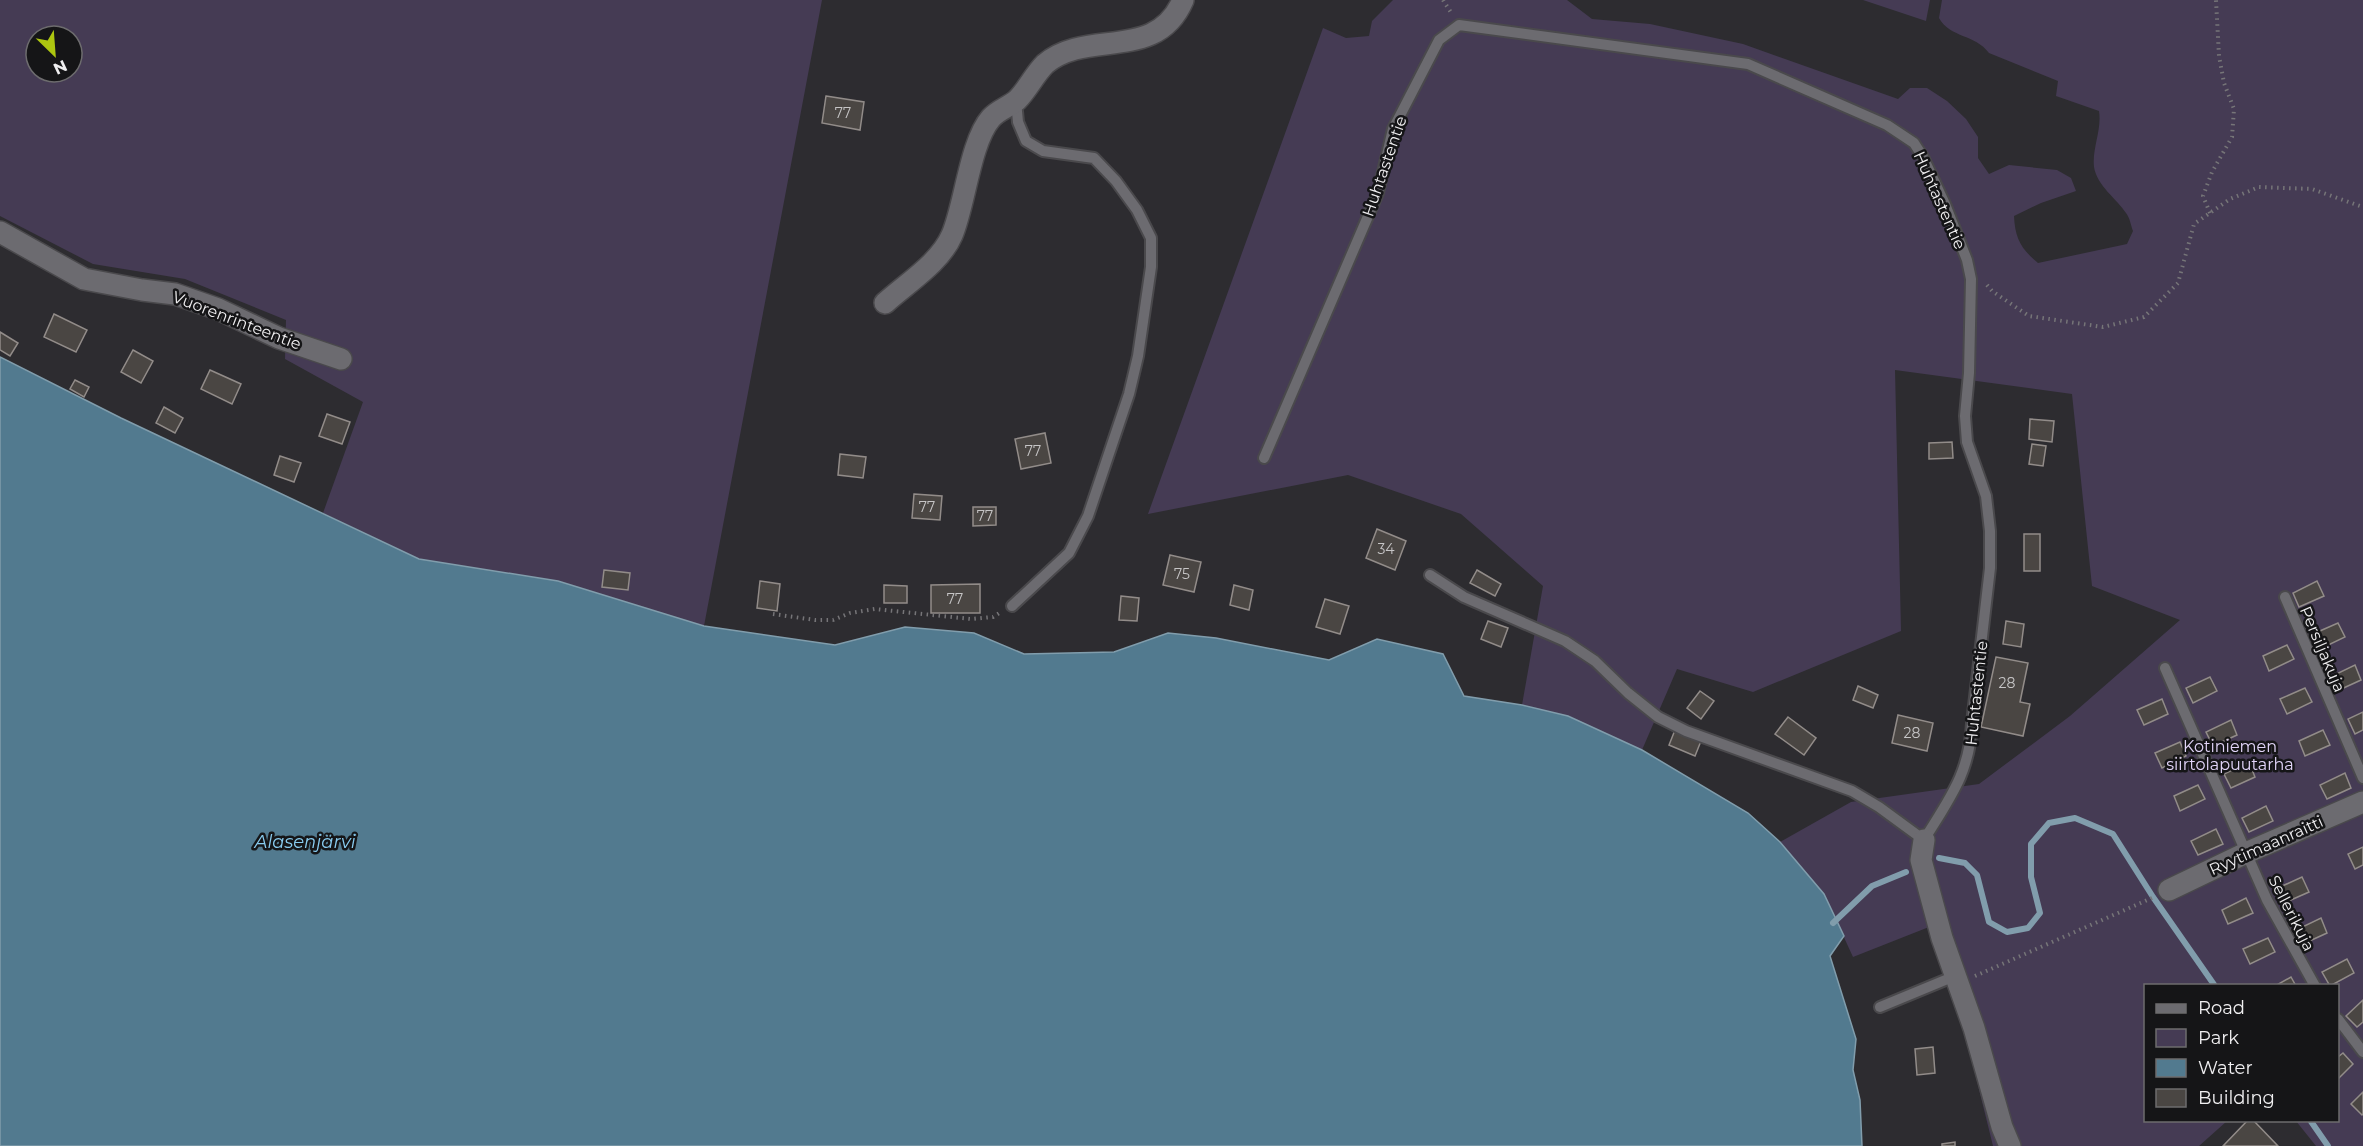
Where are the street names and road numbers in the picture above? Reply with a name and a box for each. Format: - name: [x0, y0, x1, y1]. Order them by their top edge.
- street label: Huhtastentie: [1358, 113, 1411, 219]
- street label: Huhtastentie: [1909, 148, 1970, 252]
- street label: Vuorenrinteentie: [170, 287, 304, 354]
- street label: Persiljakuja: [2296, 603, 2349, 695]
- street label: Huhtastentie: [1962, 640, 1991, 746]
- street label: Ryytimaanraitti: [2206, 812, 2326, 879]
- street label: Sellerikuja: [2264, 872, 2319, 954]

